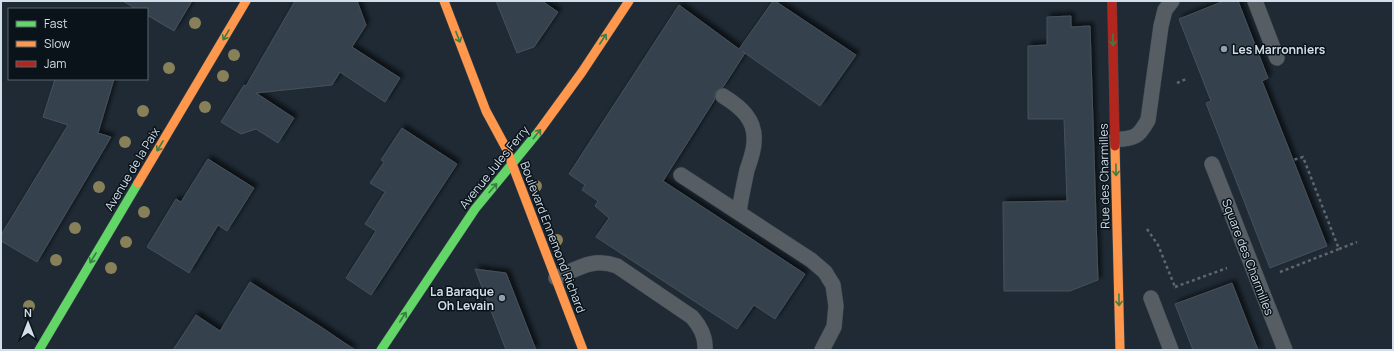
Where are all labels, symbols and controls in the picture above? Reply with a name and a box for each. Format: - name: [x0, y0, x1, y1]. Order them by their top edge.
- legend: [8, 8, 148, 80]
- text: Fast: [44, 15, 68, 32]
- one-way arrow: [222, 29, 230, 41]
- one-way arrow: [455, 31, 462, 43]
- one-way arrow: [1109, 33, 1117, 46]
- one-way arrow: [599, 34, 607, 45]
- text: Slow: [44, 35, 70, 52]
- place label: Les Marronniers: [1232, 41, 1326, 58]
- marker: Les Marronniers: [1219, 44, 1229, 54]
- text: Jam: [44, 55, 66, 72]
- street label: Avenue Jules Ferry: [455, 121, 533, 212]
- street label: Avenue de la Paix: [100, 123, 164, 214]
- street label: Rue des Charmilles: [1095, 123, 1113, 229]
- one-way arrow: [532, 129, 541, 140]
- one-way arrow: [155, 140, 163, 152]
- street label: Boulevard Ennemond Richard: [516, 159, 590, 315]
- one-way arrow: [1112, 163, 1120, 176]
- one-way arrow: [488, 182, 497, 193]
- street label: Square des Charmilles: [1218, 196, 1278, 318]
- one-way arrow: [89, 252, 97, 264]
- place label: La Baraque Oh Levain: [430, 283, 494, 314]
- marker: La Baraque Oh Levain: [497, 293, 507, 303]
- one-way arrow: [1115, 293, 1123, 306]
- north arrow: [8, 303, 48, 343]
- text: N: [24, 305, 32, 320]
- one-way arrow: [399, 312, 407, 323]

